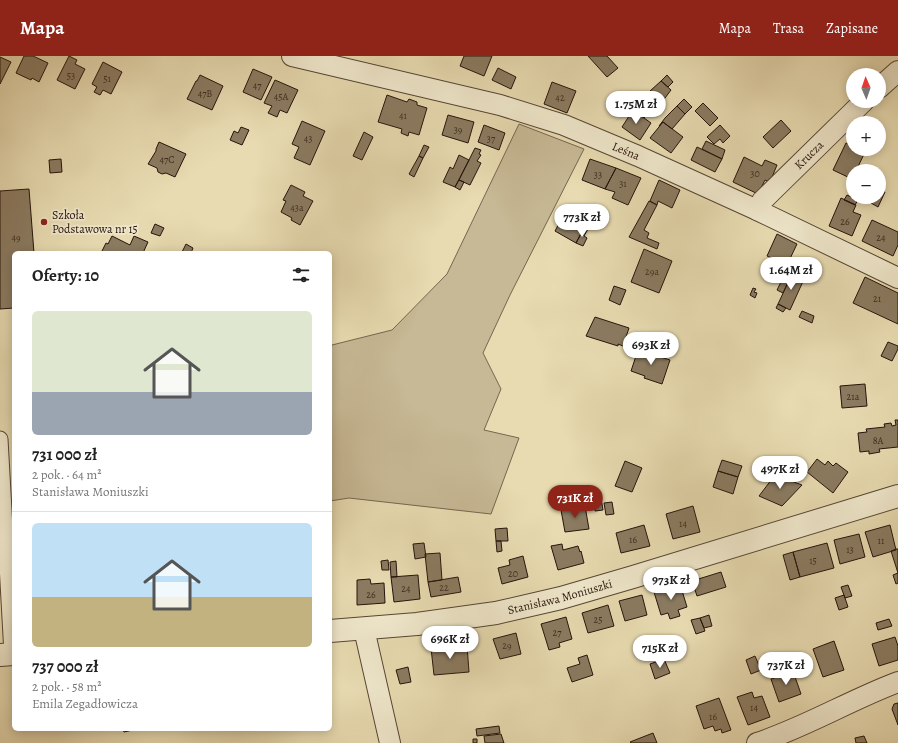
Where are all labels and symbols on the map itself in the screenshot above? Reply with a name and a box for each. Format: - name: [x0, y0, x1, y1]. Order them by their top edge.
- north arrow: [846, 68, 886, 108]
- house number: 53: [67, 69, 75, 82]
- house number: 51: [103, 72, 111, 85]
- house number: 47: [253, 79, 262, 92]
- house number: 47B: [198, 87, 212, 100]
- house number: 45A: [274, 90, 288, 103]
- house number: 42: [555, 91, 565, 104]
- pin: 1.75M zł: [595, 91, 677, 125]
- house number: 41: [399, 109, 408, 122]
- house number: 39: [454, 123, 463, 136]
- house number: 43: [304, 132, 312, 145]
- house number: 37: [487, 132, 496, 145]
- street label: Krucza: [791, 137, 827, 173]
- street label: Leśna: [610, 138, 643, 164]
- house number: 47C: [160, 153, 175, 166]
- house number: 30: [750, 167, 760, 180]
- house number: 33: [594, 168, 602, 181]
- house number: 31: [619, 177, 627, 190]
- house number: 43a: [290, 201, 304, 214]
- pin: 773K zł: [545, 204, 619, 238]
- place label: Szkoła Podstawowa nr 15: [52, 207, 138, 237]
- house number: 26: [840, 215, 850, 228]
- marker: Szkoła Podstawowa nr 15: [39, 217, 49, 227]
- house number: 49: [11, 231, 21, 244]
- house number: 24: [876, 231, 886, 244]
- pin: 1.64M zł: [750, 257, 832, 291]
- house number: 29a: [645, 265, 659, 278]
- house number: 21: [873, 292, 882, 305]
- pin: 693K zł: [614, 332, 688, 366]
- house number: 21a: [847, 390, 860, 403]
- house number: 8A: [873, 434, 883, 447]
- pin: 497K zł: [743, 456, 817, 490]
- pin: 731K zł: [538, 485, 612, 519]
- house number: 14: [679, 517, 687, 530]
- house number: 16: [629, 533, 637, 546]
- house number: 11: [878, 534, 885, 547]
- house number: 13: [846, 543, 854, 556]
- house number: 15: [809, 554, 817, 567]
- house number: 20: [508, 567, 518, 580]
- pin: 973K zł: [634, 567, 708, 601]
- street label: Stanisława Moniuszki: [506, 575, 614, 618]
- house number: 22: [439, 581, 449, 594]
- house number: 24: [401, 582, 411, 595]
- house number: 26: [366, 588, 376, 601]
- house number: 25: [593, 613, 603, 626]
- pin: 696K zł: [413, 626, 487, 660]
- house number: 27: [553, 626, 562, 639]
- pin: 715K zł: [623, 635, 697, 669]
- house number: 29: [502, 639, 512, 652]
- pin: 737K zł: [749, 652, 823, 686]
- house number: 14: [750, 701, 758, 714]
- house number: 16: [709, 710, 717, 723]

